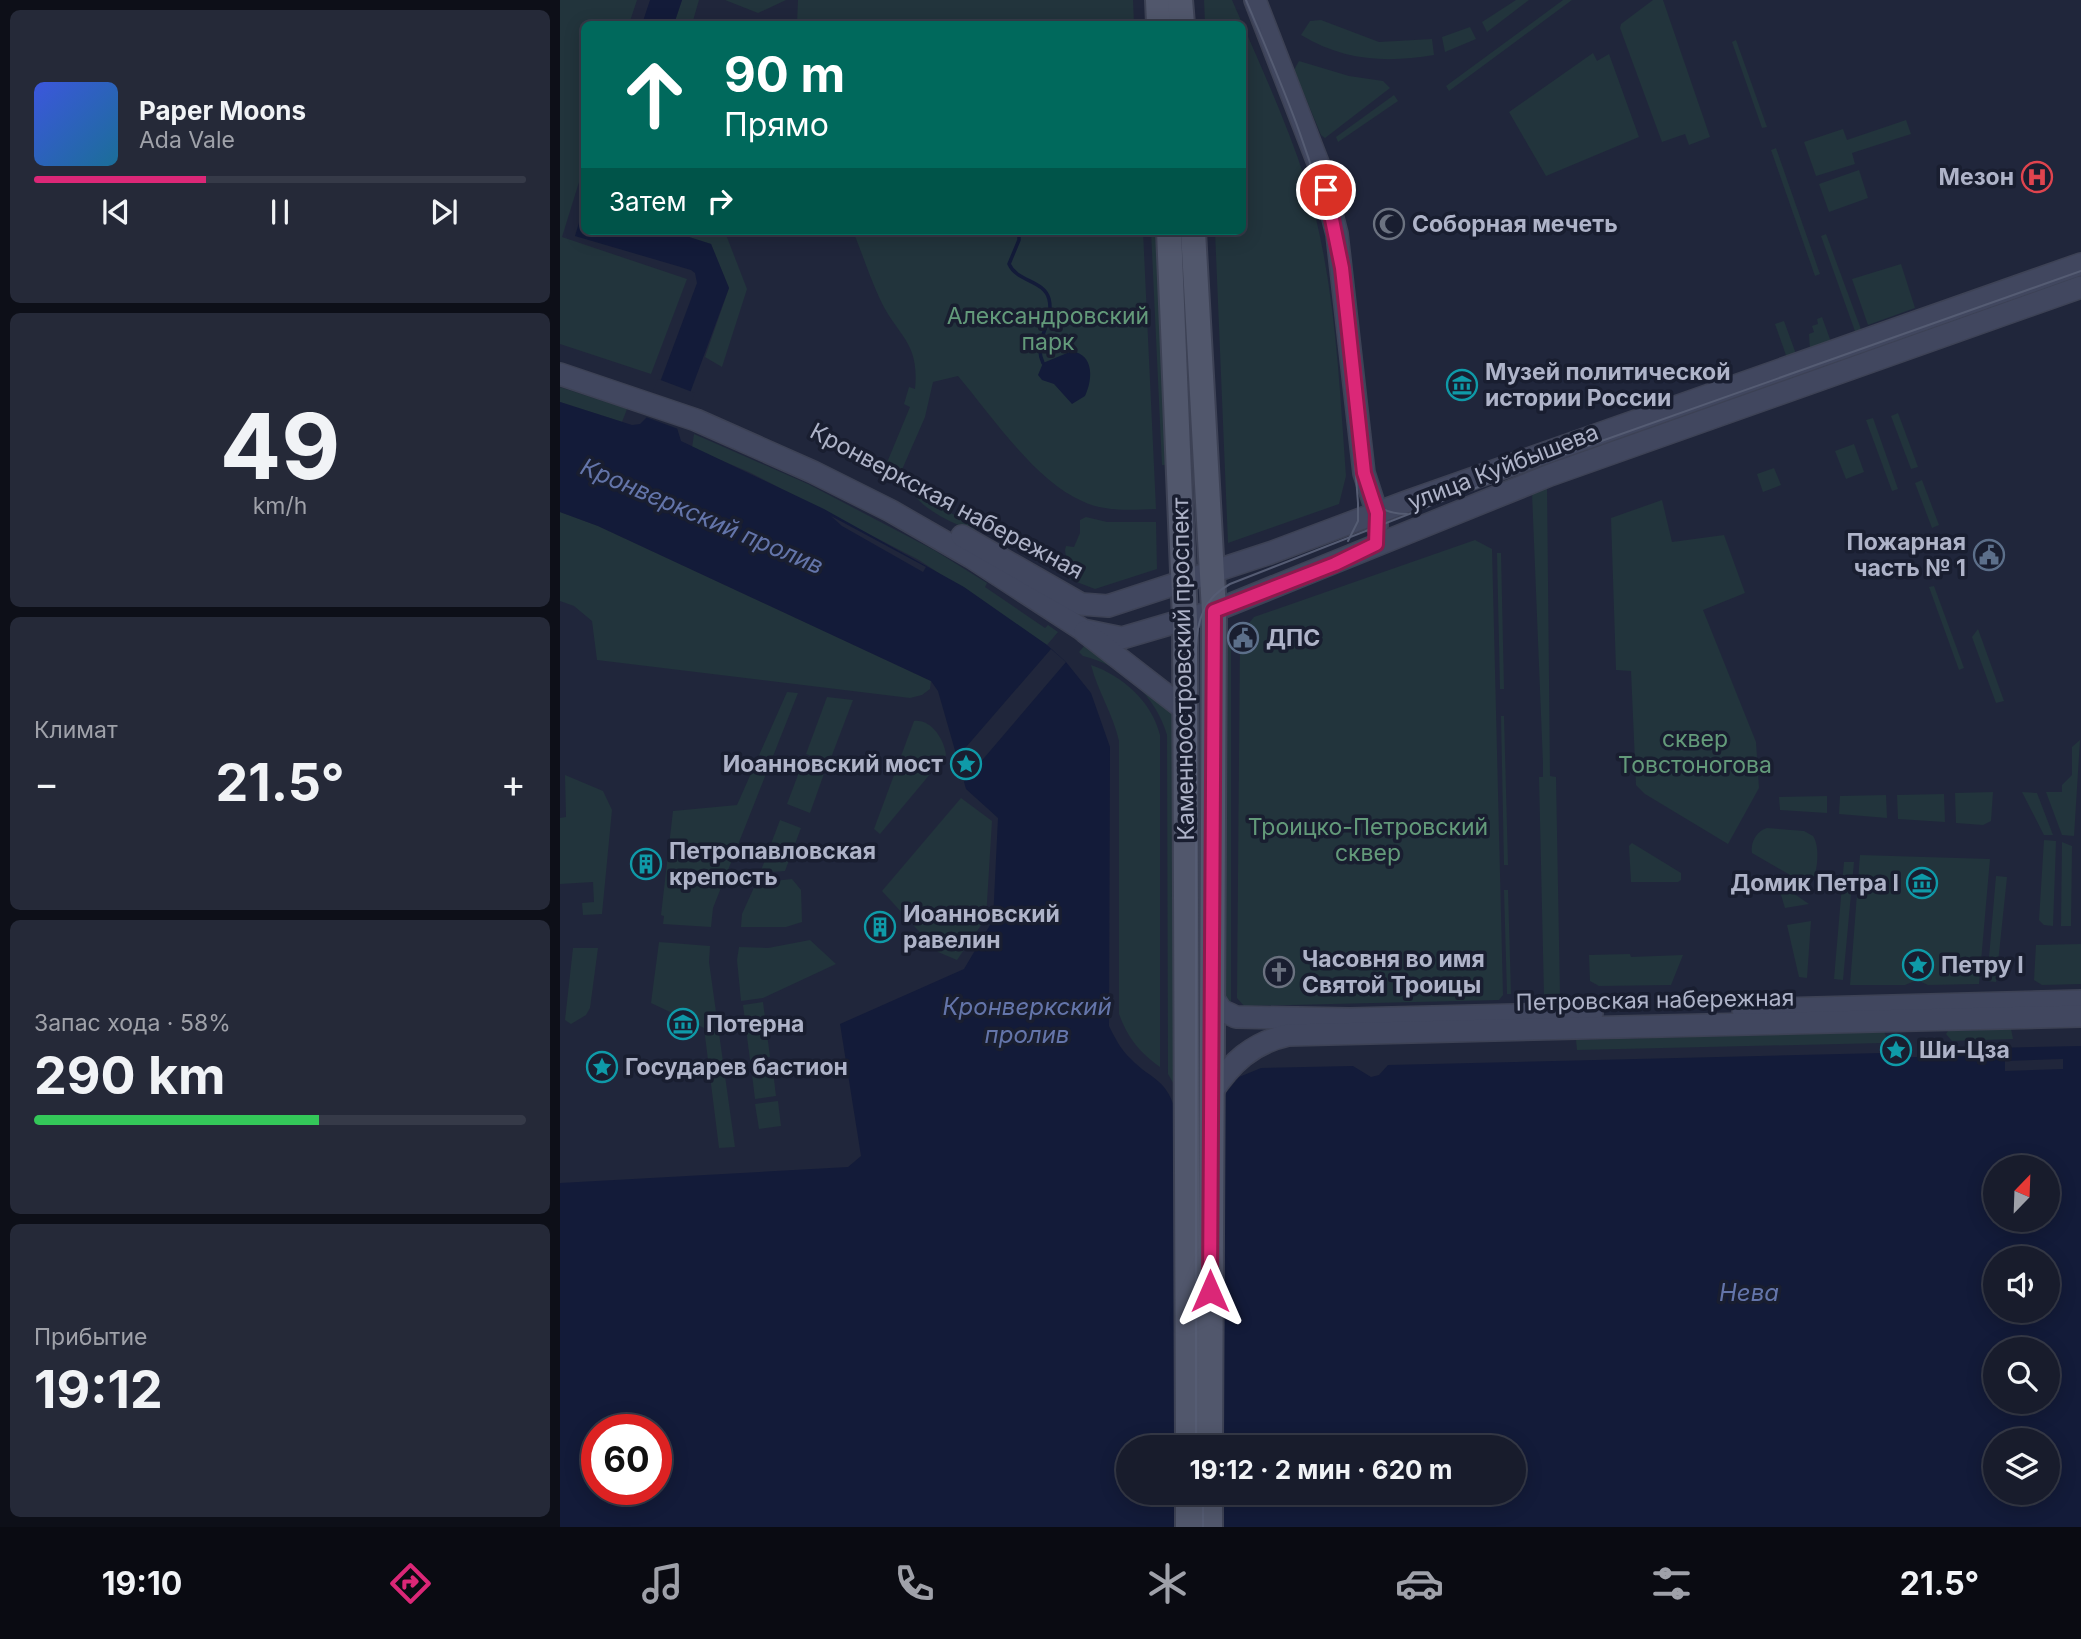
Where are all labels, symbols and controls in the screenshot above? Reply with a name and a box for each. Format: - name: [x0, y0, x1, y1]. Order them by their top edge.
- text: 90 m: [724, 45, 845, 104]
- icon: ahead: [609, 49, 700, 140]
- text: Paper Moons: [139, 95, 306, 126]
- text: Прямо: [724, 105, 829, 144]
- text: Ada Vale: [139, 126, 235, 154]
- pin: [1296, 160, 1356, 220]
- hospital icon: Мезон: [2020, 160, 2054, 194]
- place label: Мезон: [1939, 163, 2014, 191]
- icon: arrive: [1307, 171, 1345, 209]
- icon: right: [701, 182, 739, 220]
- text: Затем: [609, 186, 687, 217]
- icon: previous: [97, 193, 135, 231]
- icon: pause: [261, 193, 299, 231]
- icon: next: [425, 193, 463, 231]
- mosque icon: Соборная мечеть: [1372, 207, 1406, 241]
- place label: Соборная мечеть: [1412, 210, 1618, 238]
- park label: Александровский парк: [947, 302, 1149, 356]
- place label: Музей политической истории России: [1485, 358, 1731, 412]
- museum icon: Музей политической истории России: [1445, 368, 1479, 402]
- text: 49: [220, 391, 340, 501]
- street label: Кронверкская набережная: [806, 417, 1088, 585]
- street label: улица Куйбышева: [1404, 418, 1602, 516]
- water label: Кронверкский пролив: [576, 452, 828, 580]
- text: km/h: [253, 492, 307, 520]
- street label: Каменноостровский проспект: [1166, 497, 1200, 841]
- place label: Пожарная часть № 1: [1847, 528, 1966, 582]
- public building icon: Пожарная часть № 1: [1972, 538, 2006, 572]
- public building icon: ДПС: [1226, 621, 1260, 655]
- place label: ДПС: [1266, 624, 1320, 652]
- text: Климат: [34, 716, 118, 744]
- park label: сквер Товстоногова: [1618, 725, 1772, 779]
- place icon: Иоанновский мост: [949, 747, 983, 781]
- place label: Иоанновский мост: [723, 750, 943, 778]
- text: 21.5°: [215, 751, 345, 814]
- text: −: [34, 760, 59, 806]
- text: +: [501, 760, 526, 806]
- park label: Троицко-Петровский сквер: [1248, 813, 1488, 867]
- place label: Петропавловская крепость: [669, 837, 876, 891]
- building icon: Петропавловская крепость: [629, 847, 663, 881]
- museum icon: Домик Петра I: [1905, 866, 1939, 900]
- place label: Домик Петра I: [1730, 869, 1899, 897]
- place label: Иоанновский равелин: [903, 900, 1060, 954]
- building icon: Иоанновский равелин: [863, 910, 897, 944]
- place label: Часовня во имя Святой Троицы: [1302, 945, 1485, 999]
- place icon: Петру I: [1901, 948, 1935, 982]
- place label: Петру I: [1941, 951, 2024, 979]
- church icon: Часовня во имя Святой Троицы: [1262, 955, 1296, 989]
- street label: Петровская набережная: [1515, 984, 1795, 1016]
- water label: Кронверкский пролив: [942, 992, 1112, 1049]
- museum icon: Потерна: [666, 1007, 700, 1041]
- text: Запас хода · 58%: [34, 1009, 231, 1037]
- place label: Потерна: [706, 1010, 804, 1038]
- place icon: Ши-Цза: [1879, 1033, 1913, 1067]
- place label: Ши-Цза: [1919, 1036, 2010, 1064]
- text: 290 km: [34, 1044, 226, 1107]
- place icon: Государев бастион: [585, 1050, 619, 1084]
- place label: Государев бастион: [625, 1053, 848, 1081]
- north arrow: [1983, 1155, 2060, 1232]
- map controls: [1983, 1155, 2060, 1505]
- button: sound: [1983, 1246, 2060, 1323]
- position arrow: [1173, 1254, 1247, 1328]
- water label: Нева: [1719, 1278, 1779, 1307]
- text: Прибытие: [34, 1323, 147, 1351]
- button: search: [1983, 1337, 2060, 1414]
- text: 19:12: [34, 1358, 163, 1421]
- speed limit sign: 60: [581, 1414, 672, 1505]
- button: layers: [1983, 1428, 2060, 1505]
- text: 19:12 · 2 мин · 620 m: [1189, 1454, 1453, 1485]
- icon: directions: [386, 1559, 435, 1608]
- icon: music: [638, 1559, 687, 1608]
- icon: phone: [890, 1559, 939, 1608]
- icon: climate: [1143, 1559, 1192, 1608]
- icon: car: [1395, 1559, 1444, 1608]
- icon: filters: [1647, 1559, 1696, 1608]
- text: 19:10: [102, 1564, 182, 1603]
- text: 21.5°: [1900, 1564, 1979, 1603]

